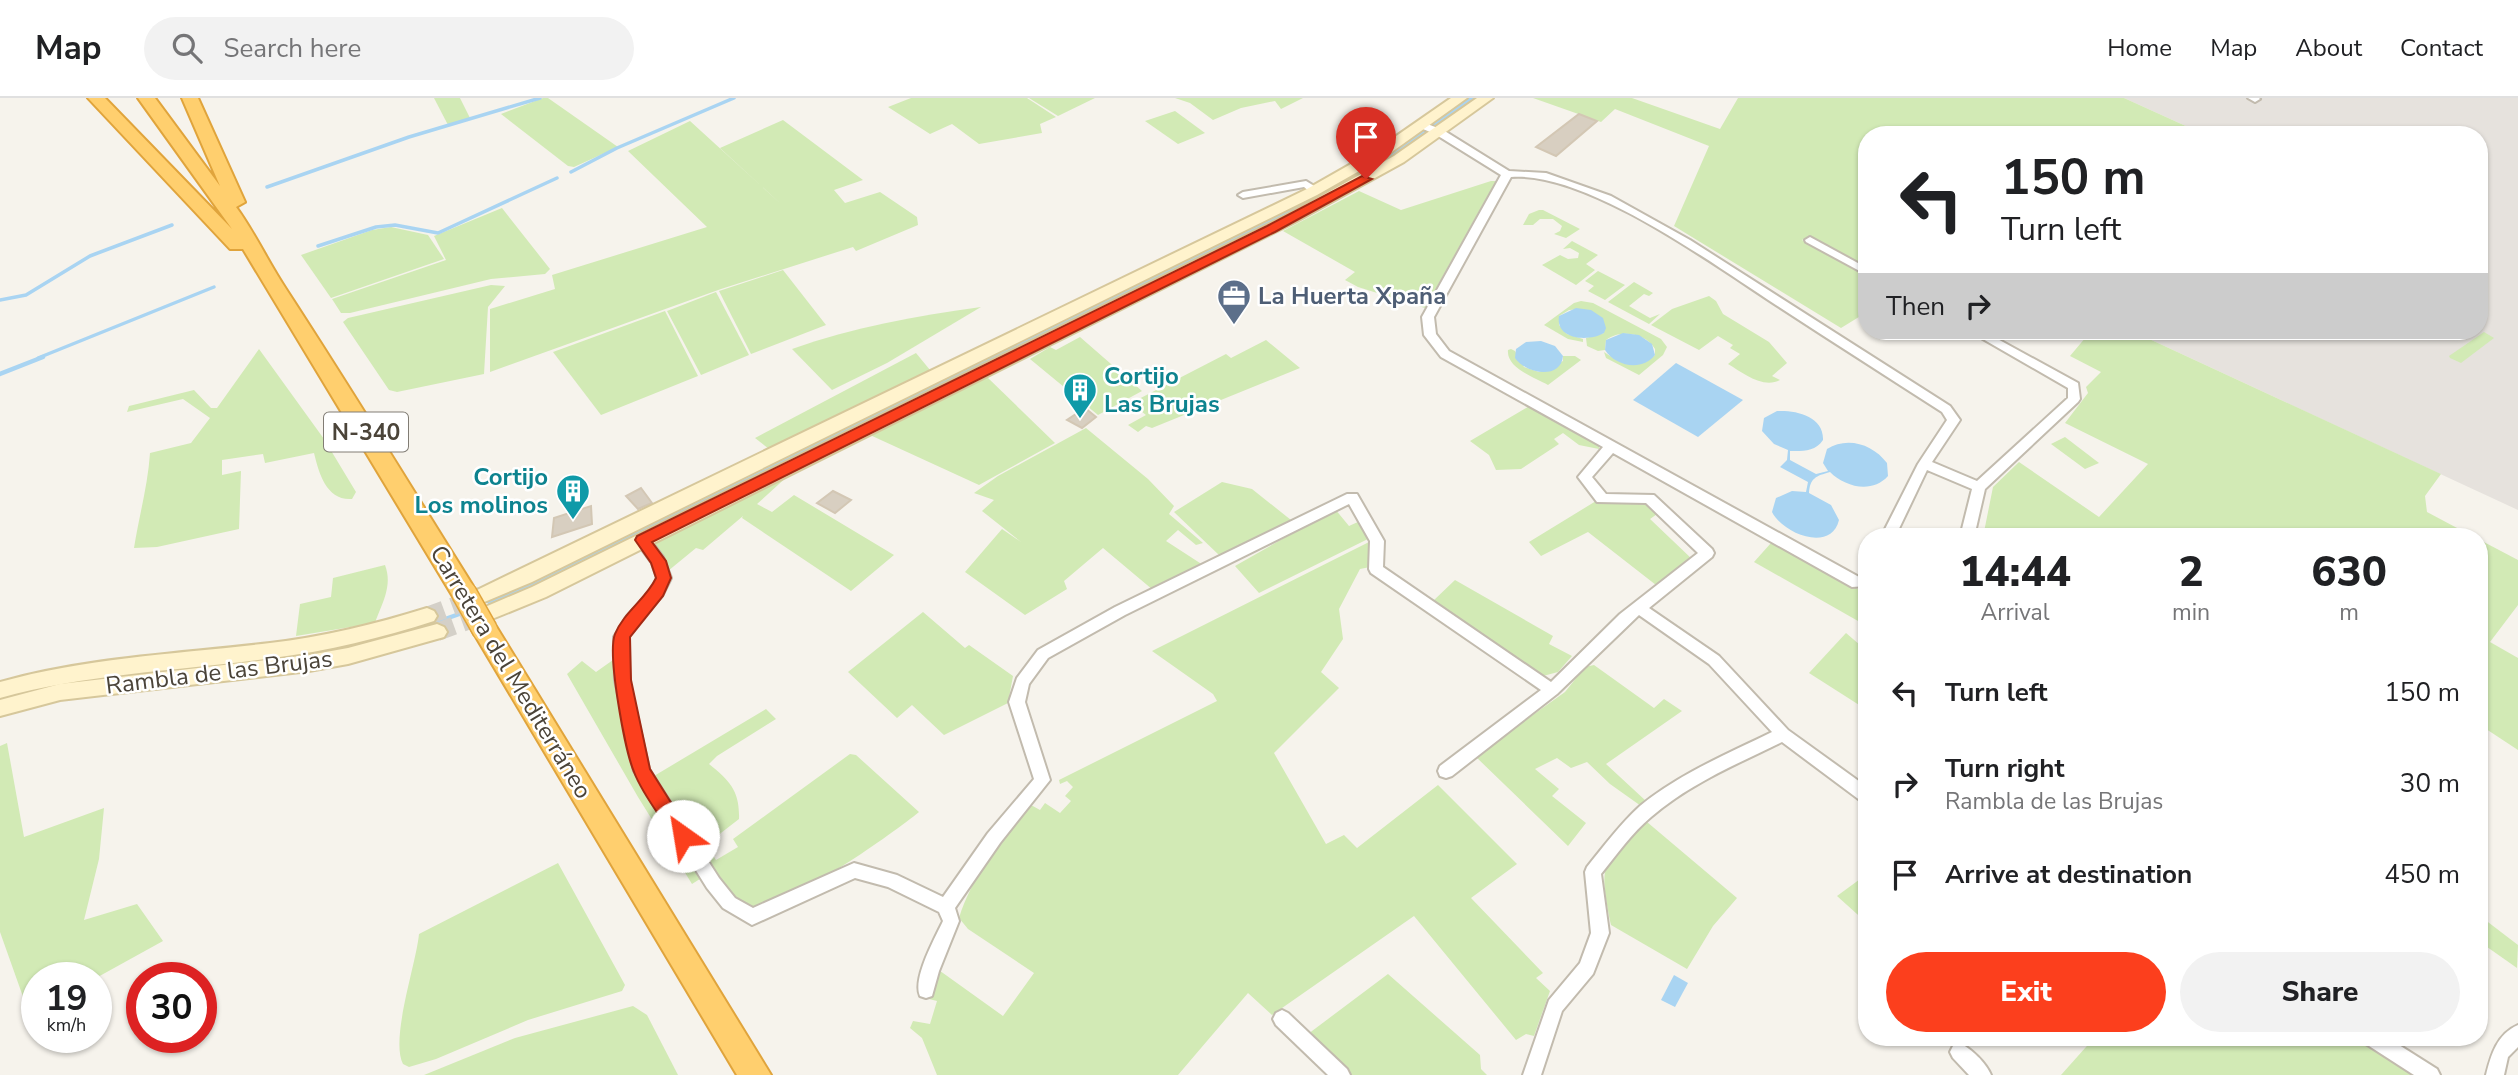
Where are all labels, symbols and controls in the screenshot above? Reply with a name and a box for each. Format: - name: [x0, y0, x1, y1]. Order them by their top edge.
- search box: [144, 17, 634, 80]
- text: Map: [35, 26, 102, 71]
- icon: search: [168, 29, 206, 67]
- text: Search here: [224, 31, 361, 66]
- text: Home: [2107, 32, 2172, 64]
- text: Map: [2210, 32, 2257, 64]
- text: About: [2295, 32, 2362, 64]
- text: Contact: [2400, 32, 2483, 64]
- pin: [1336, 107, 1396, 179]
- icon: arrive: [1347, 118, 1385, 156]
- text: 150 m: [2001, 144, 2145, 211]
- icon: left: [1886, 154, 1977, 245]
- text: Turn left: [2001, 208, 2121, 251]
- office icon: La Huerta Xpaña: [1215, 277, 1253, 326]
- place label: La Huerta Xpaña: [1258, 280, 1446, 312]
- icon: right: [1959, 287, 1997, 325]
- text: Then: [1886, 289, 1945, 324]
- place label: Cortijo Las Brujas: [1104, 360, 1220, 420]
- building icon: Cortijo Las Brujas: [1061, 371, 1099, 420]
- road number: N-340: [324, 412, 408, 452]
- place label: Cortijo Los molinos: [414, 461, 548, 521]
- building icon: Cortijo Los molinos: [554, 472, 592, 521]
- street label: Carretera del Mediterráneo: [423, 539, 599, 805]
- text: 14:44: [1959, 544, 2071, 601]
- text: 2: [2178, 544, 2204, 601]
- text: 630: [2311, 544, 2387, 601]
- text: Arrival: [1980, 597, 2050, 628]
- text: min: [2172, 597, 2210, 628]
- text: m: [2339, 597, 2359, 628]
- street label: Rambla de las Brujas: [104, 642, 334, 702]
- icon: left: [1886, 674, 1924, 712]
- text: Turn left: [1945, 675, 2048, 710]
- text: 150 m: [2384, 675, 2460, 710]
- text: Turn right: [1945, 751, 2064, 786]
- icon: right: [1886, 765, 1924, 803]
- text: 30 m: [2400, 766, 2460, 801]
- text: Rambla de las Brujas: [1945, 786, 2163, 817]
- position arrow: [646, 799, 720, 873]
- icon: arrive: [1886, 856, 1924, 894]
- text: Arrive at destination: [1945, 857, 2192, 892]
- text: 450 m: [2384, 857, 2460, 892]
- button: Exit: [1886, 952, 2166, 1032]
- button: Share: [2180, 952, 2460, 1032]
- speed limit sign: 30: [126, 962, 217, 1053]
- text: 19: [45, 975, 88, 1022]
- text: km/h: [47, 1013, 86, 1037]

